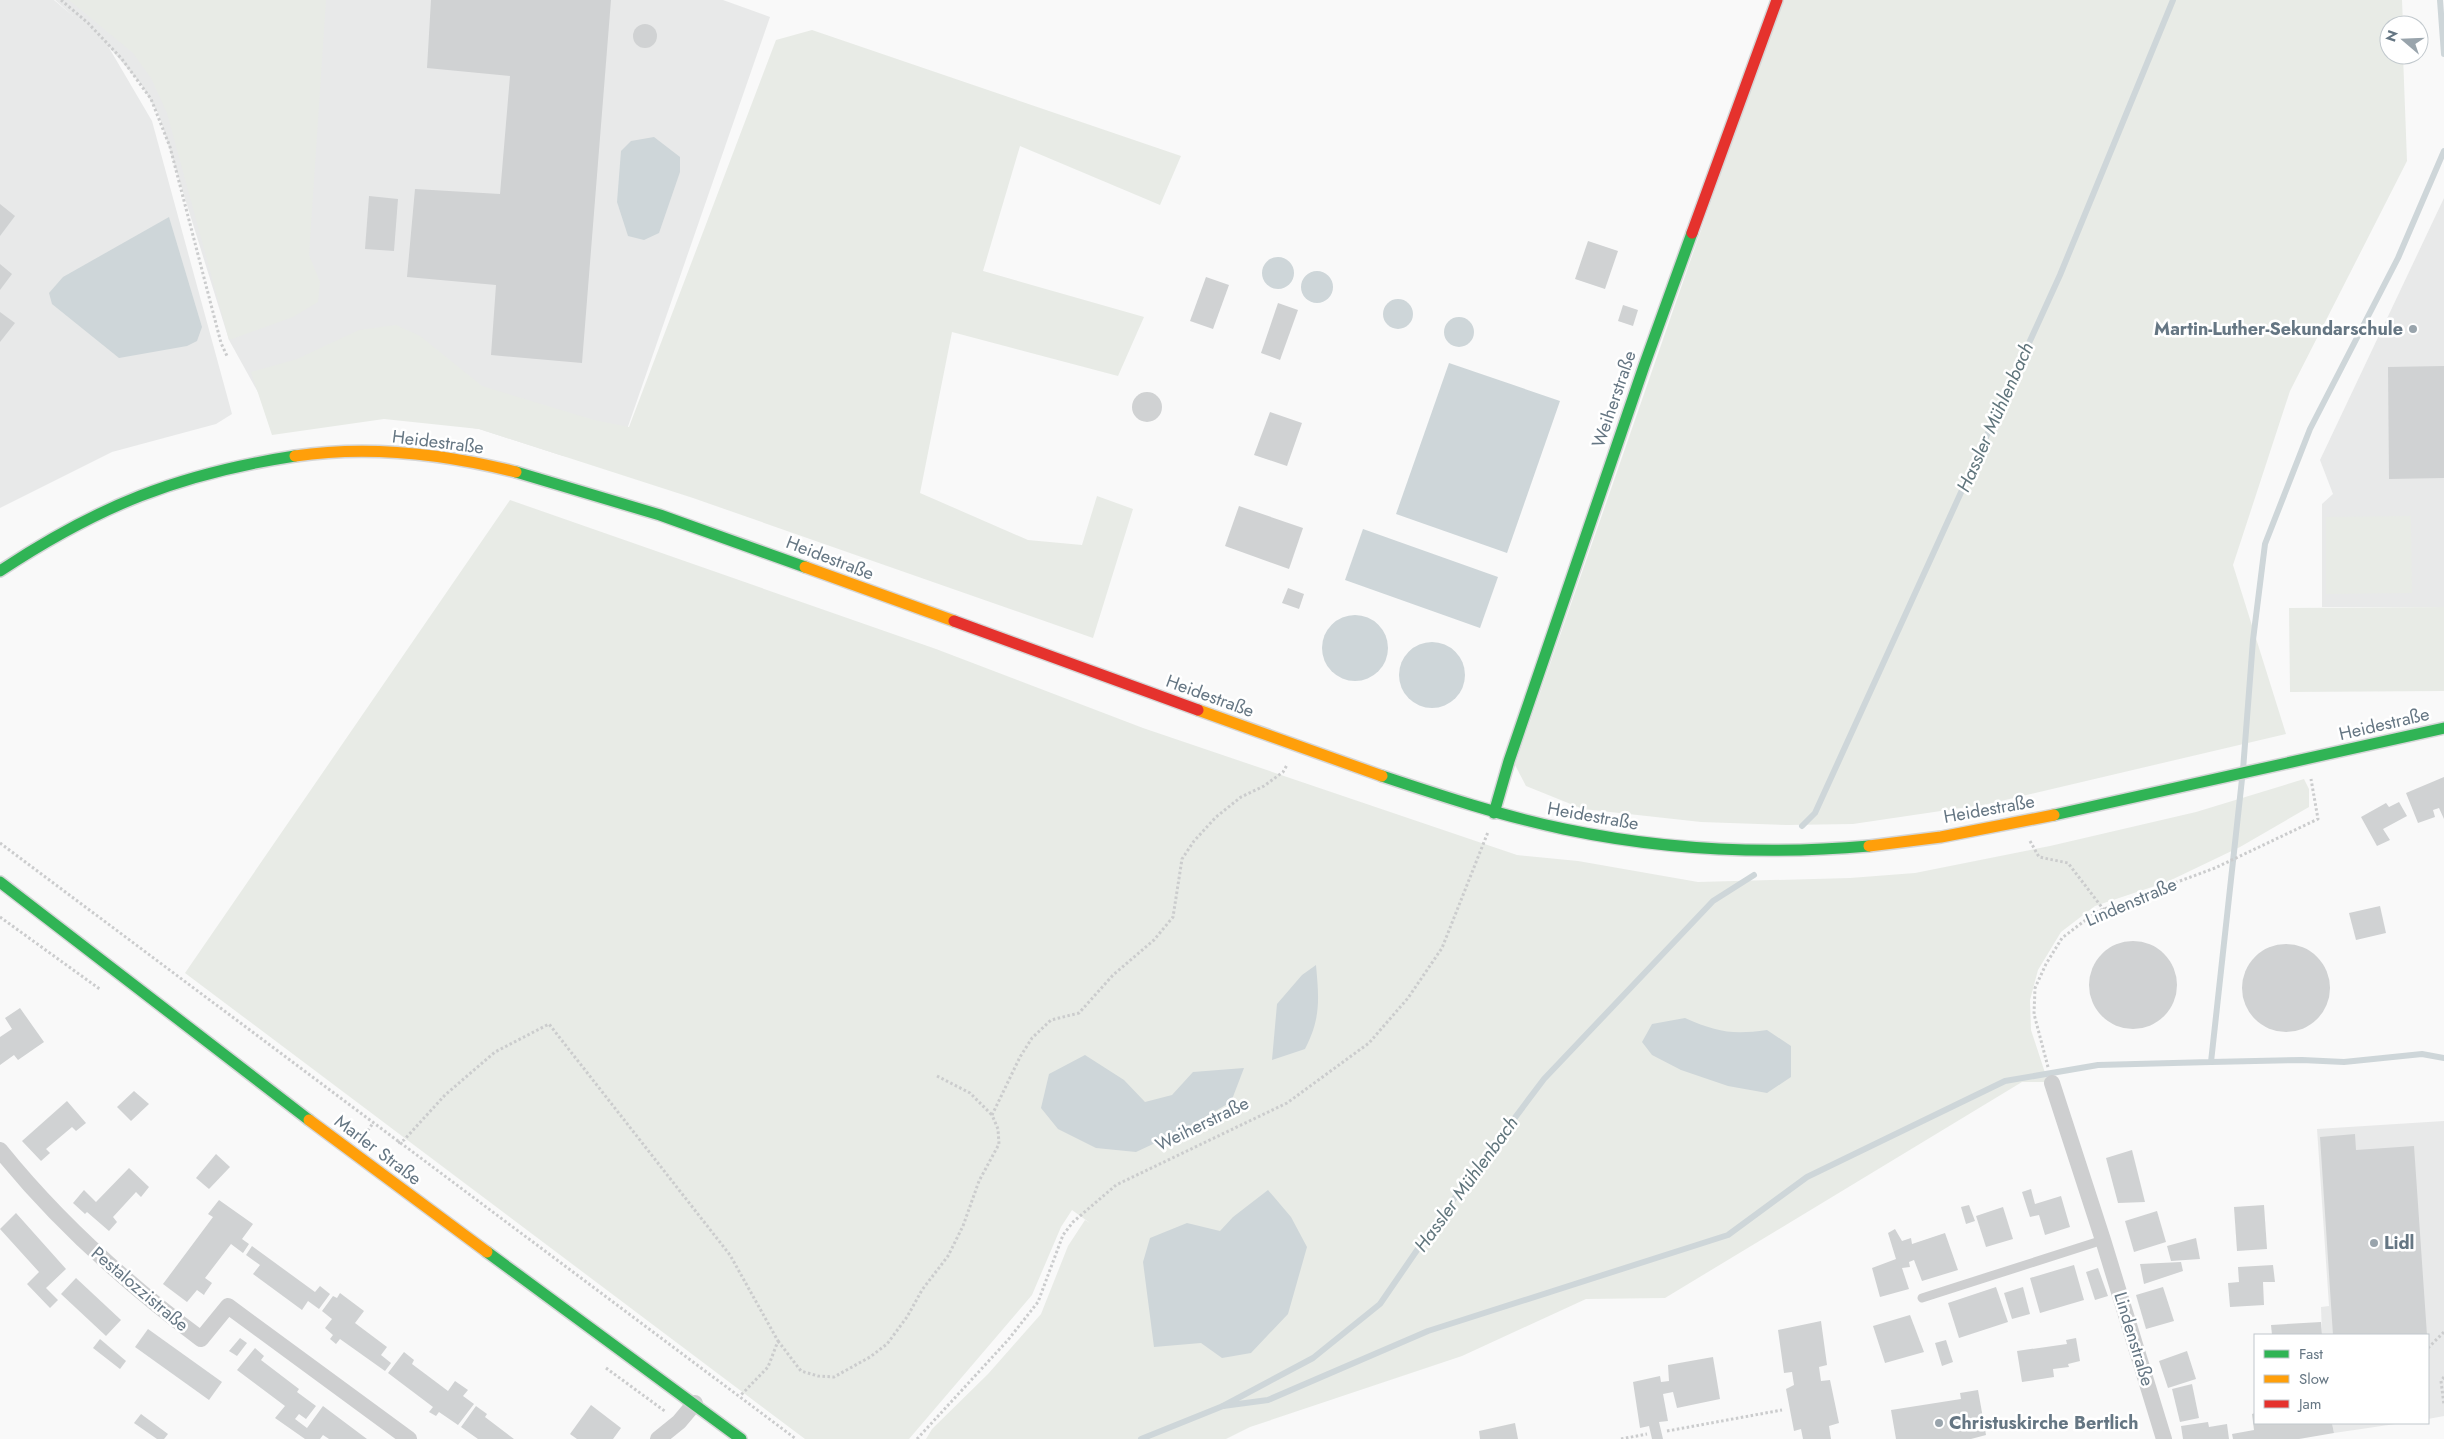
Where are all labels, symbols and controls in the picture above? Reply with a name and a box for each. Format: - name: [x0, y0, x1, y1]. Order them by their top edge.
- north arrow: [2379, 15, 2429, 65]
- text: N: [2380, 27, 2403, 44]
- place label: Martin-Luther-Sekundarschule: [2154, 316, 2403, 342]
- marker: Martin-Luther-Sekundarschule: [2407, 323, 2419, 335]
- water label: Hassler Mühlenbach: [1950, 338, 2040, 496]
- street label: Weiherstraße: [1585, 347, 1643, 451]
- street label: Heidestraße: [391, 423, 485, 461]
- street label: Heidestraße: [782, 529, 878, 587]
- street label: Heidestraße: [1162, 668, 1258, 724]
- street label: Heidestraße: [2336, 701, 2432, 747]
- street label: Heidestraße: [1941, 788, 2037, 830]
- street label: Heidestraße: [1545, 795, 1641, 837]
- street label: Lindenstraße: [2081, 871, 2181, 933]
- street label: Weiherstraße: [1151, 1090, 1253, 1158]
- street label: Marler Straße: [329, 1109, 427, 1191]
- water label: Hassler Mühlenbach: [1408, 1111, 1524, 1257]
- place label: Lidl: [2384, 1230, 2414, 1256]
- marker: Lidl: [2368, 1237, 2380, 1249]
- street label: Pestalozzistraße: [86, 1240, 194, 1338]
- street label: Lindenstraße: [2107, 1289, 2161, 1389]
- legend: [2254, 1334, 2429, 1424]
- text: Fast: [2299, 1343, 2323, 1365]
- text: Slow: [2299, 1368, 2330, 1390]
- text: Jam: [2297, 1393, 2322, 1415]
- place label: Christuskirche Bertlich: [1949, 1410, 2138, 1436]
- marker: Christuskirche Bertlich: [1933, 1417, 1945, 1429]

